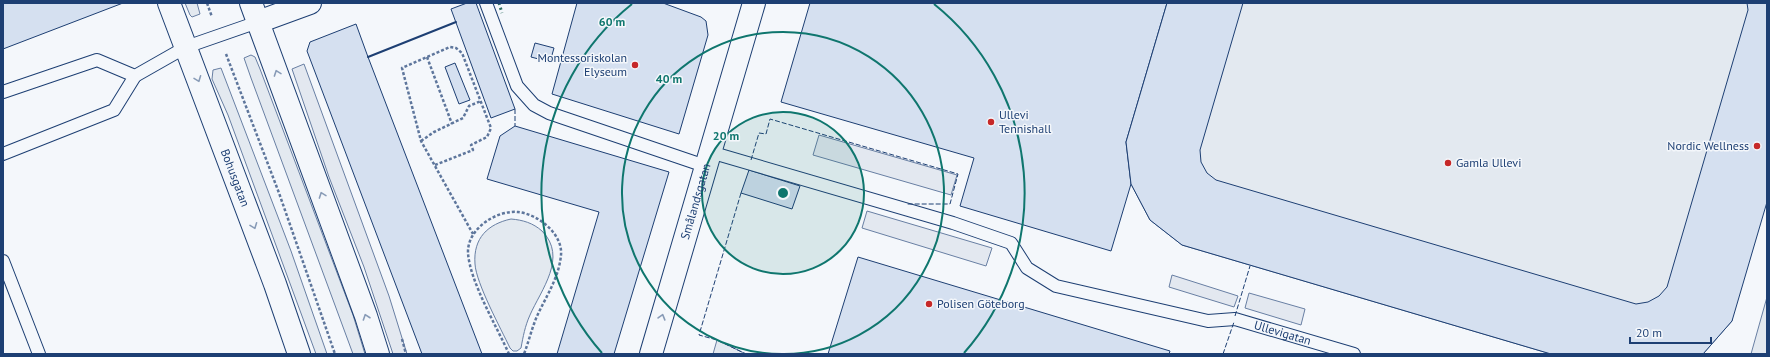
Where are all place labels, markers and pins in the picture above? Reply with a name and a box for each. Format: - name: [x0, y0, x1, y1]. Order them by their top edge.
- place label: Montessoriskolan Elyseum: [538, 50, 627, 79]
- marker: Montessoriskolan Elyseum: [630, 60, 640, 70]
- place label: Ullevi Tennishall: [999, 107, 1052, 136]
- marker: Ullevi Tennishall: [986, 117, 996, 127]
- place label: Nordic Wellness: [1667, 138, 1749, 153]
- marker: Nordic Wellness: [1752, 141, 1762, 151]
- place label: Gamla Ullevi: [1456, 155, 1521, 170]
- marker: Gamla Ullevi: [1443, 158, 1453, 168]
- centre of rings: [776, 186, 790, 200]
- place label: Polisen Göteborg: [937, 296, 1025, 311]
- marker: Polisen Göteborg: [924, 299, 934, 309]

